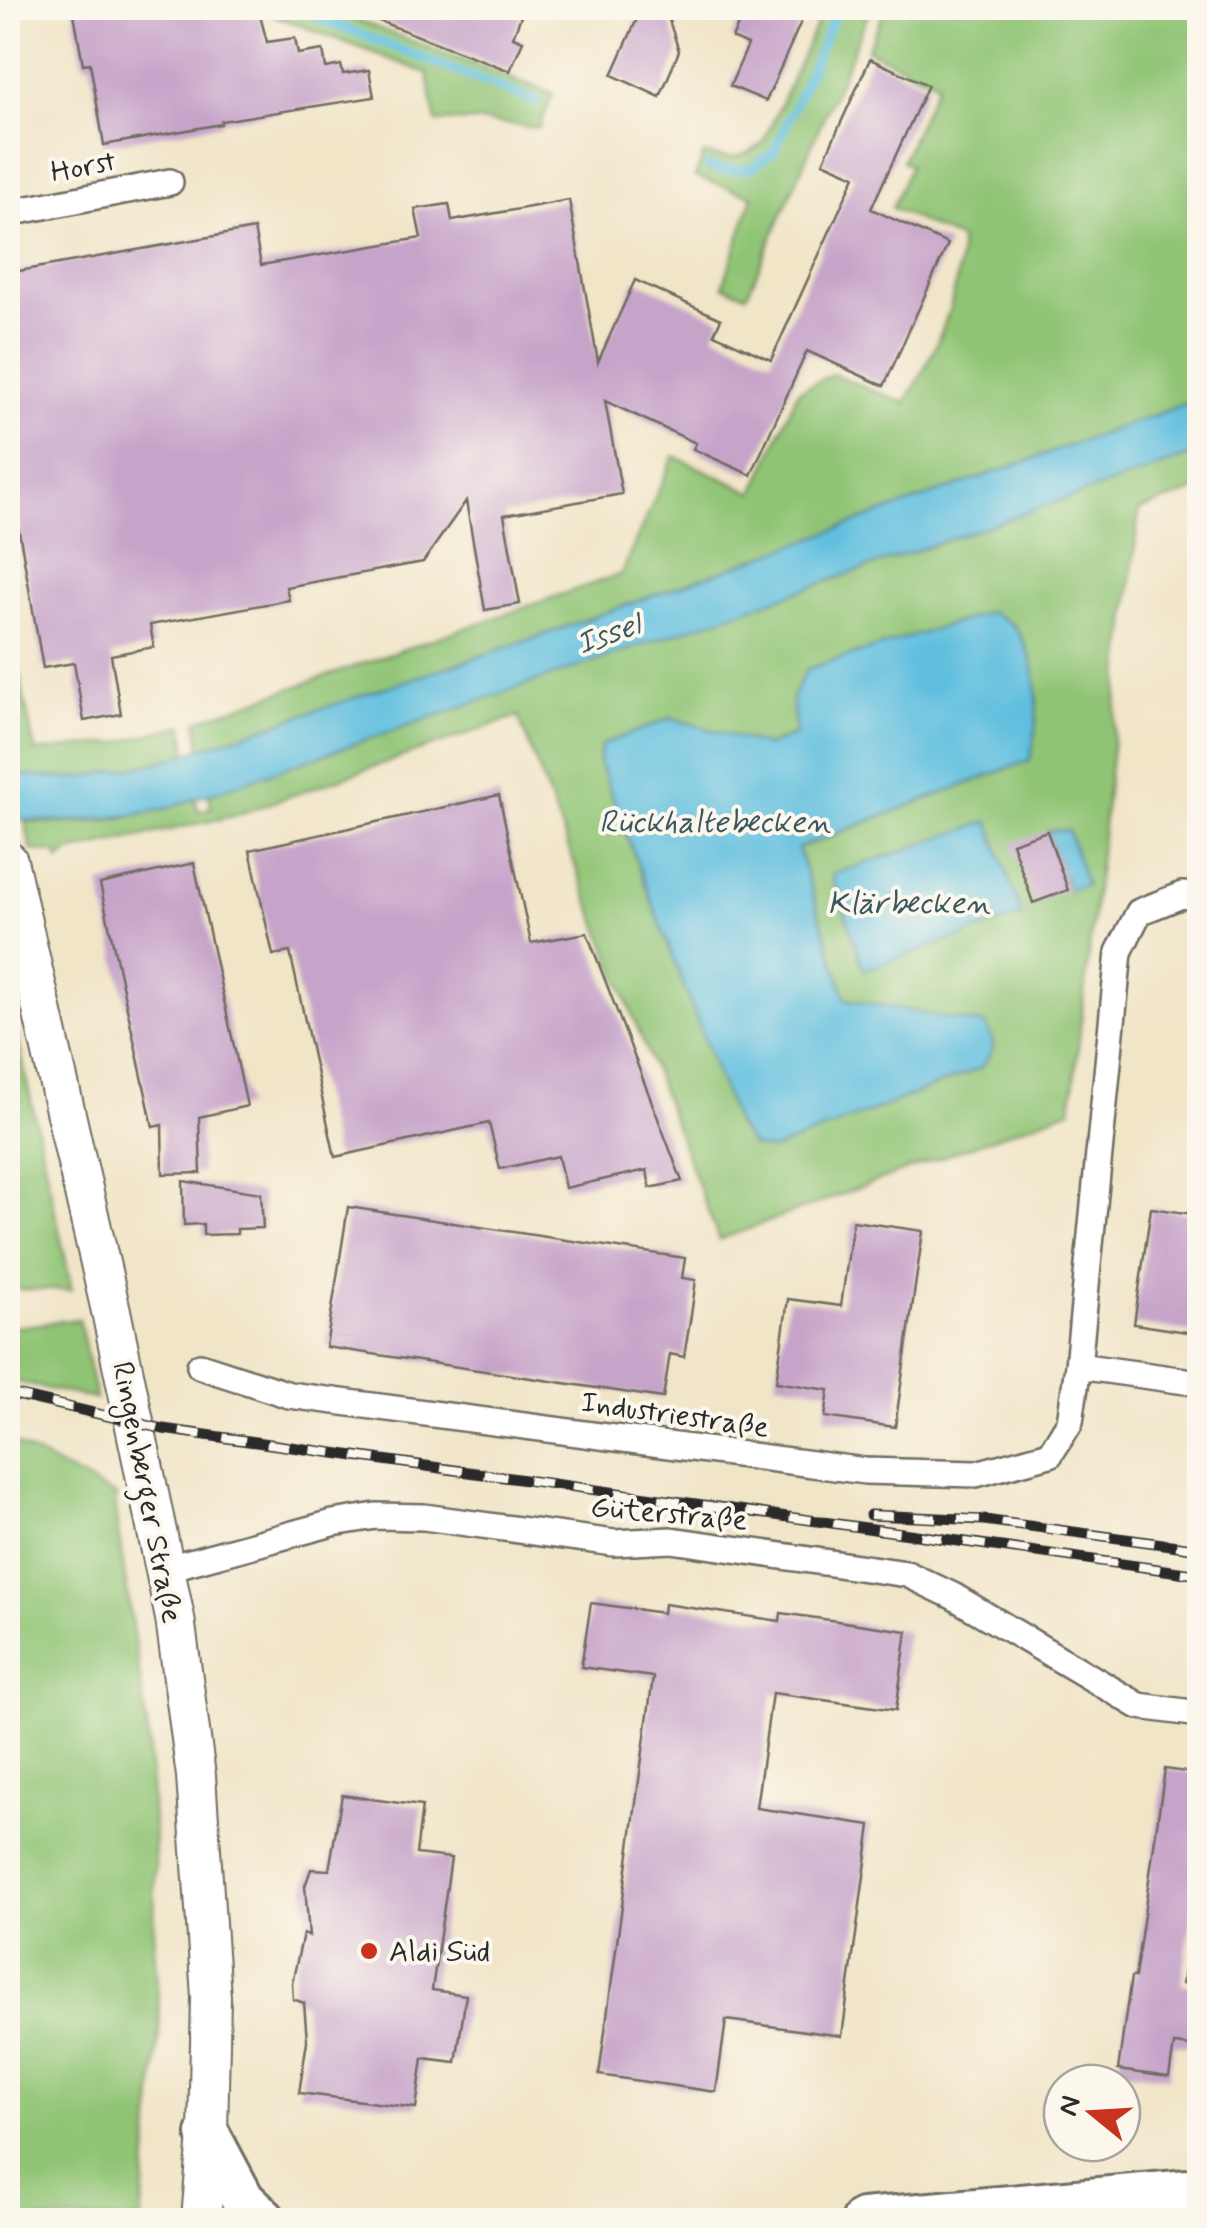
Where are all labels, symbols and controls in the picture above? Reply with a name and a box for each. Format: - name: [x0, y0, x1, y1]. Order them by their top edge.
- street label: Horst: [47, 142, 119, 193]
- water label: Issel: [571, 602, 651, 666]
- water label: Rückhaltebecken: [599, 802, 831, 844]
- water label: Klärbecken: [827, 883, 991, 925]
- street label: Ringenberger Straße: [99, 1358, 191, 1627]
- street label: Industriestraße: [578, 1383, 771, 1448]
- street label: Güterstraße: [589, 1488, 749, 1541]
- place label: Aldi Süd: [389, 1933, 490, 1972]
- marker: Aldi Süd: [358, 1940, 380, 1962]
- north arrow: [1042, 2063, 1142, 2163]
- text: N: [1050, 2091, 1091, 2121]

